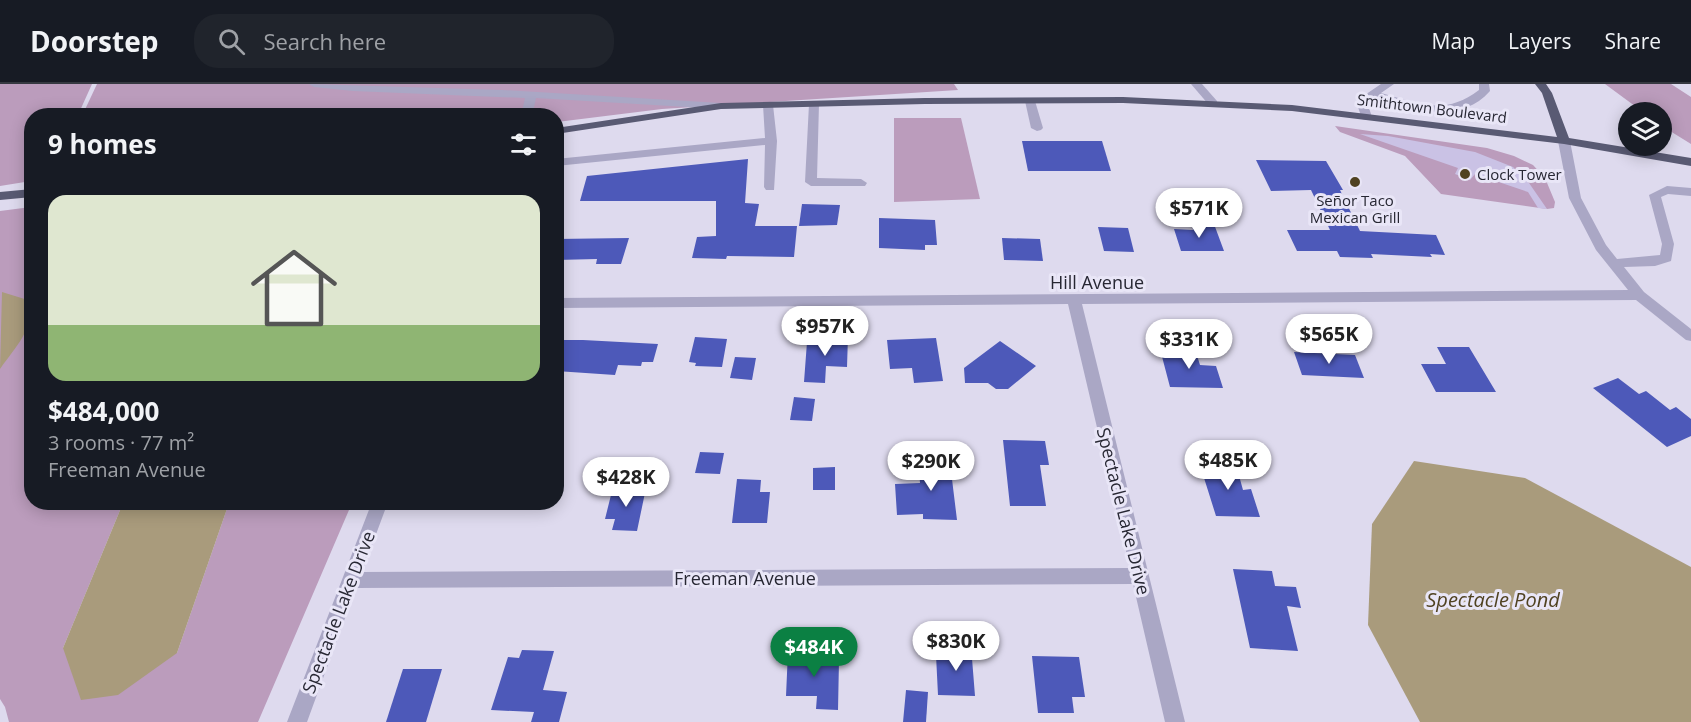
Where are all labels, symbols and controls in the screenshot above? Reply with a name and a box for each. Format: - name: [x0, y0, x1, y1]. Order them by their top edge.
- search box: [194, 14, 614, 68]
- text: Doorstep: [30, 22, 158, 60]
- icon: search: [215, 25, 248, 58]
- text: Search here: [263, 26, 386, 56]
- text: Map: [1432, 27, 1475, 55]
- text: Layers: [1508, 27, 1572, 55]
- text: Share: [1605, 27, 1661, 55]
- street label: Smithtown Boulevard: [1356, 89, 1508, 127]
- map controls: [1618, 102, 1672, 156]
- button: layers: [1618, 102, 1672, 156]
- text: 9 homes: [48, 126, 157, 162]
- icon: filters: [507, 128, 540, 161]
- place label: Clock Tower: [1477, 164, 1562, 184]
- marker: Clock Tower: [1458, 167, 1472, 181]
- marker: Señor Taco Mexican Grill: [1348, 175, 1362, 189]
- pin: $571K: [1157, 188, 1241, 239]
- place label: Señor Taco Mexican Grill: [1310, 190, 1400, 227]
- text: $571K: [1169, 194, 1229, 221]
- icon: home: [240, 234, 348, 342]
- street label: Hill Avenue: [1050, 270, 1144, 294]
- pin: $957K: [783, 306, 867, 357]
- text: $957K: [795, 312, 855, 339]
- pin: $565K: [1287, 314, 1371, 365]
- pin: $331K: [1147, 319, 1231, 370]
- text: $565K: [1299, 320, 1359, 347]
- text: $331K: [1159, 325, 1219, 352]
- text: $484,000: [48, 393, 159, 429]
- street label: Spectacle Lake Drive: [1092, 425, 1156, 597]
- text: 3 rooms · 77 m²: [48, 429, 194, 456]
- pin: $485K: [1186, 440, 1270, 491]
- pin: $290K: [889, 441, 973, 492]
- text: $485K: [1198, 446, 1258, 473]
- text: $290K: [901, 447, 961, 474]
- text: Freeman Avenue: [48, 456, 206, 483]
- pin: $428K: [584, 457, 668, 508]
- text: $428K: [596, 463, 656, 490]
- street label: Spectacle Lake Drive: [296, 528, 380, 696]
- street label: Freeman Avenue: [674, 566, 816, 590]
- water label: Spectacle Pond: [1426, 586, 1560, 613]
- pin: $830K: [914, 621, 998, 672]
- pin: $484K: [772, 627, 856, 678]
- text: $830K: [926, 627, 986, 654]
- text: $484K: [784, 633, 844, 660]

